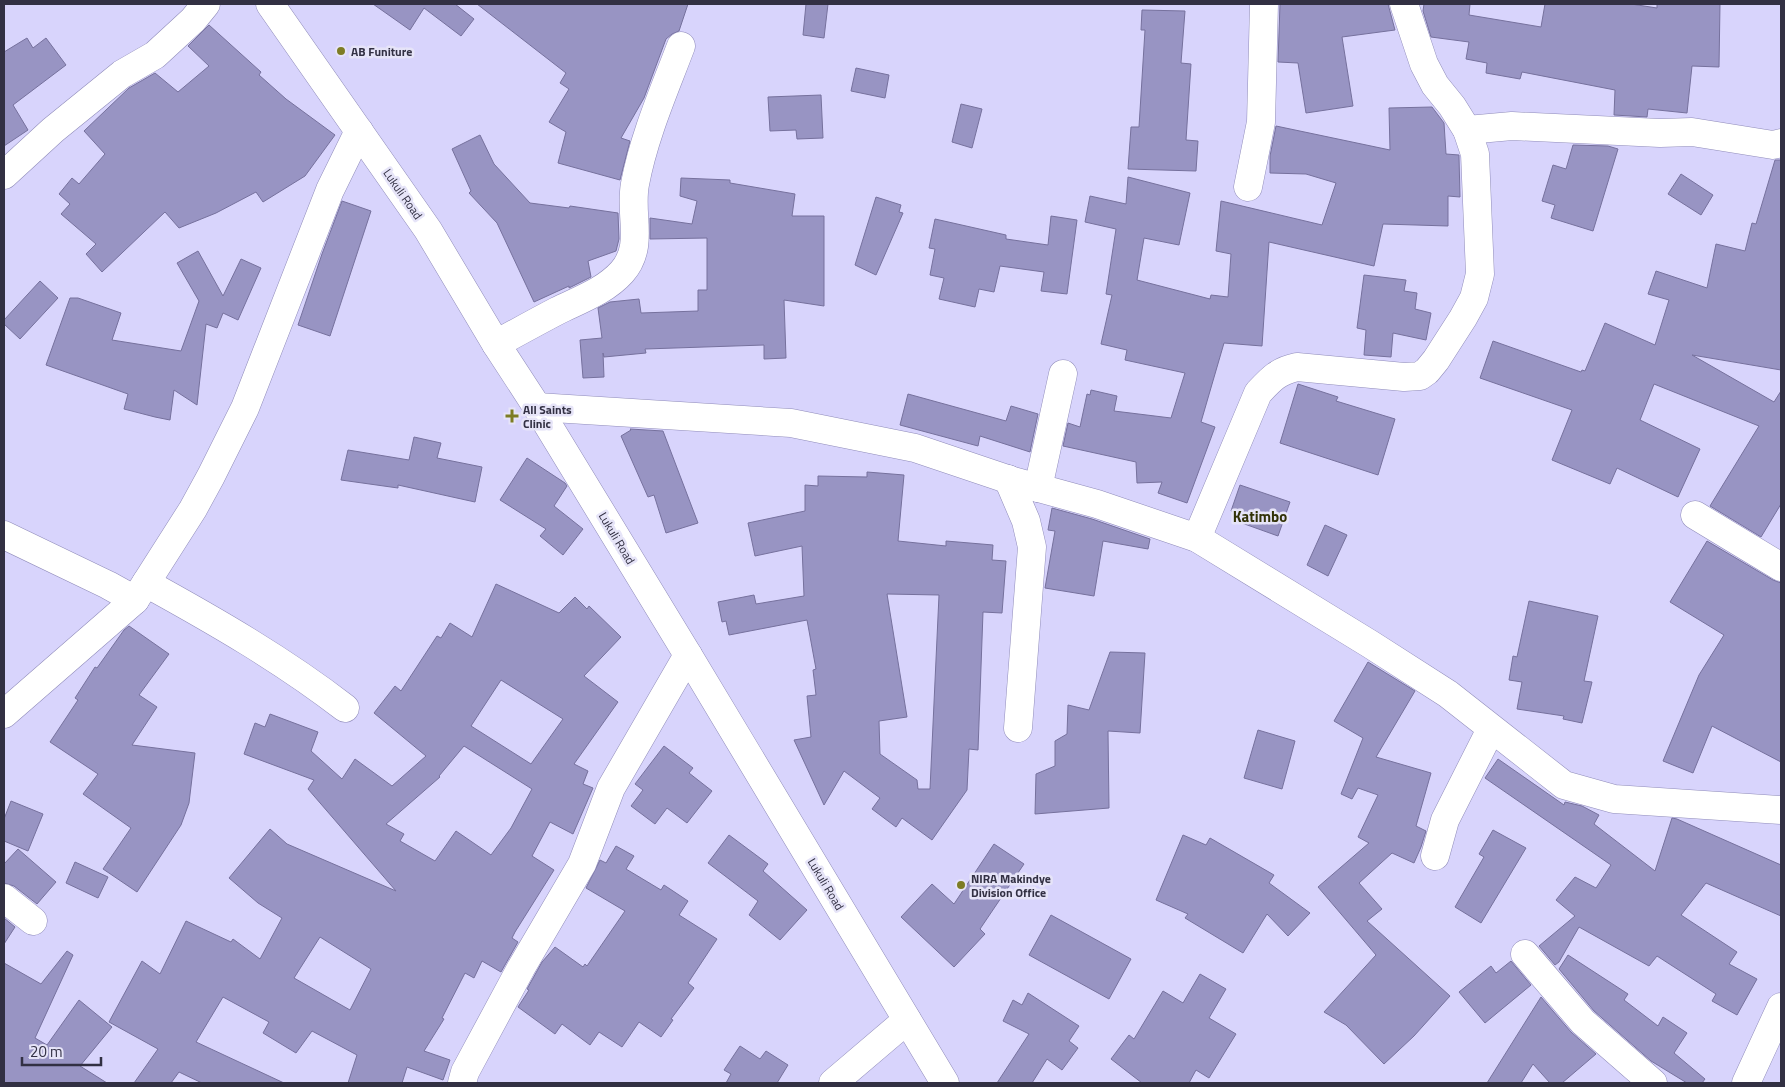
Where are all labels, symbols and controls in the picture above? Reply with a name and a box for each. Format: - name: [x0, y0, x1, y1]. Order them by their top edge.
- place label: AB Funiture: [351, 42, 412, 61]
- marker: AB Funiture: [335, 45, 347, 57]
- street label: Lukuli Road: [379, 165, 427, 223]
- place label: All Saints Clinic: [523, 400, 572, 433]
- marker: All Saints Clinic: [505, 409, 519, 423]
- district label: Katimbo: [1233, 505, 1287, 528]
- street label: Lukuli Road: [594, 508, 640, 568]
- street label: Lukuli Road: [803, 854, 849, 914]
- place label: NIRA Makindye Division Office: [971, 869, 1051, 902]
- marker: NIRA Makindye Division Office: [955, 879, 967, 891]
- scale bar: [22, 1034, 101, 1066]
- text: 20 m: [30, 1040, 63, 1063]

